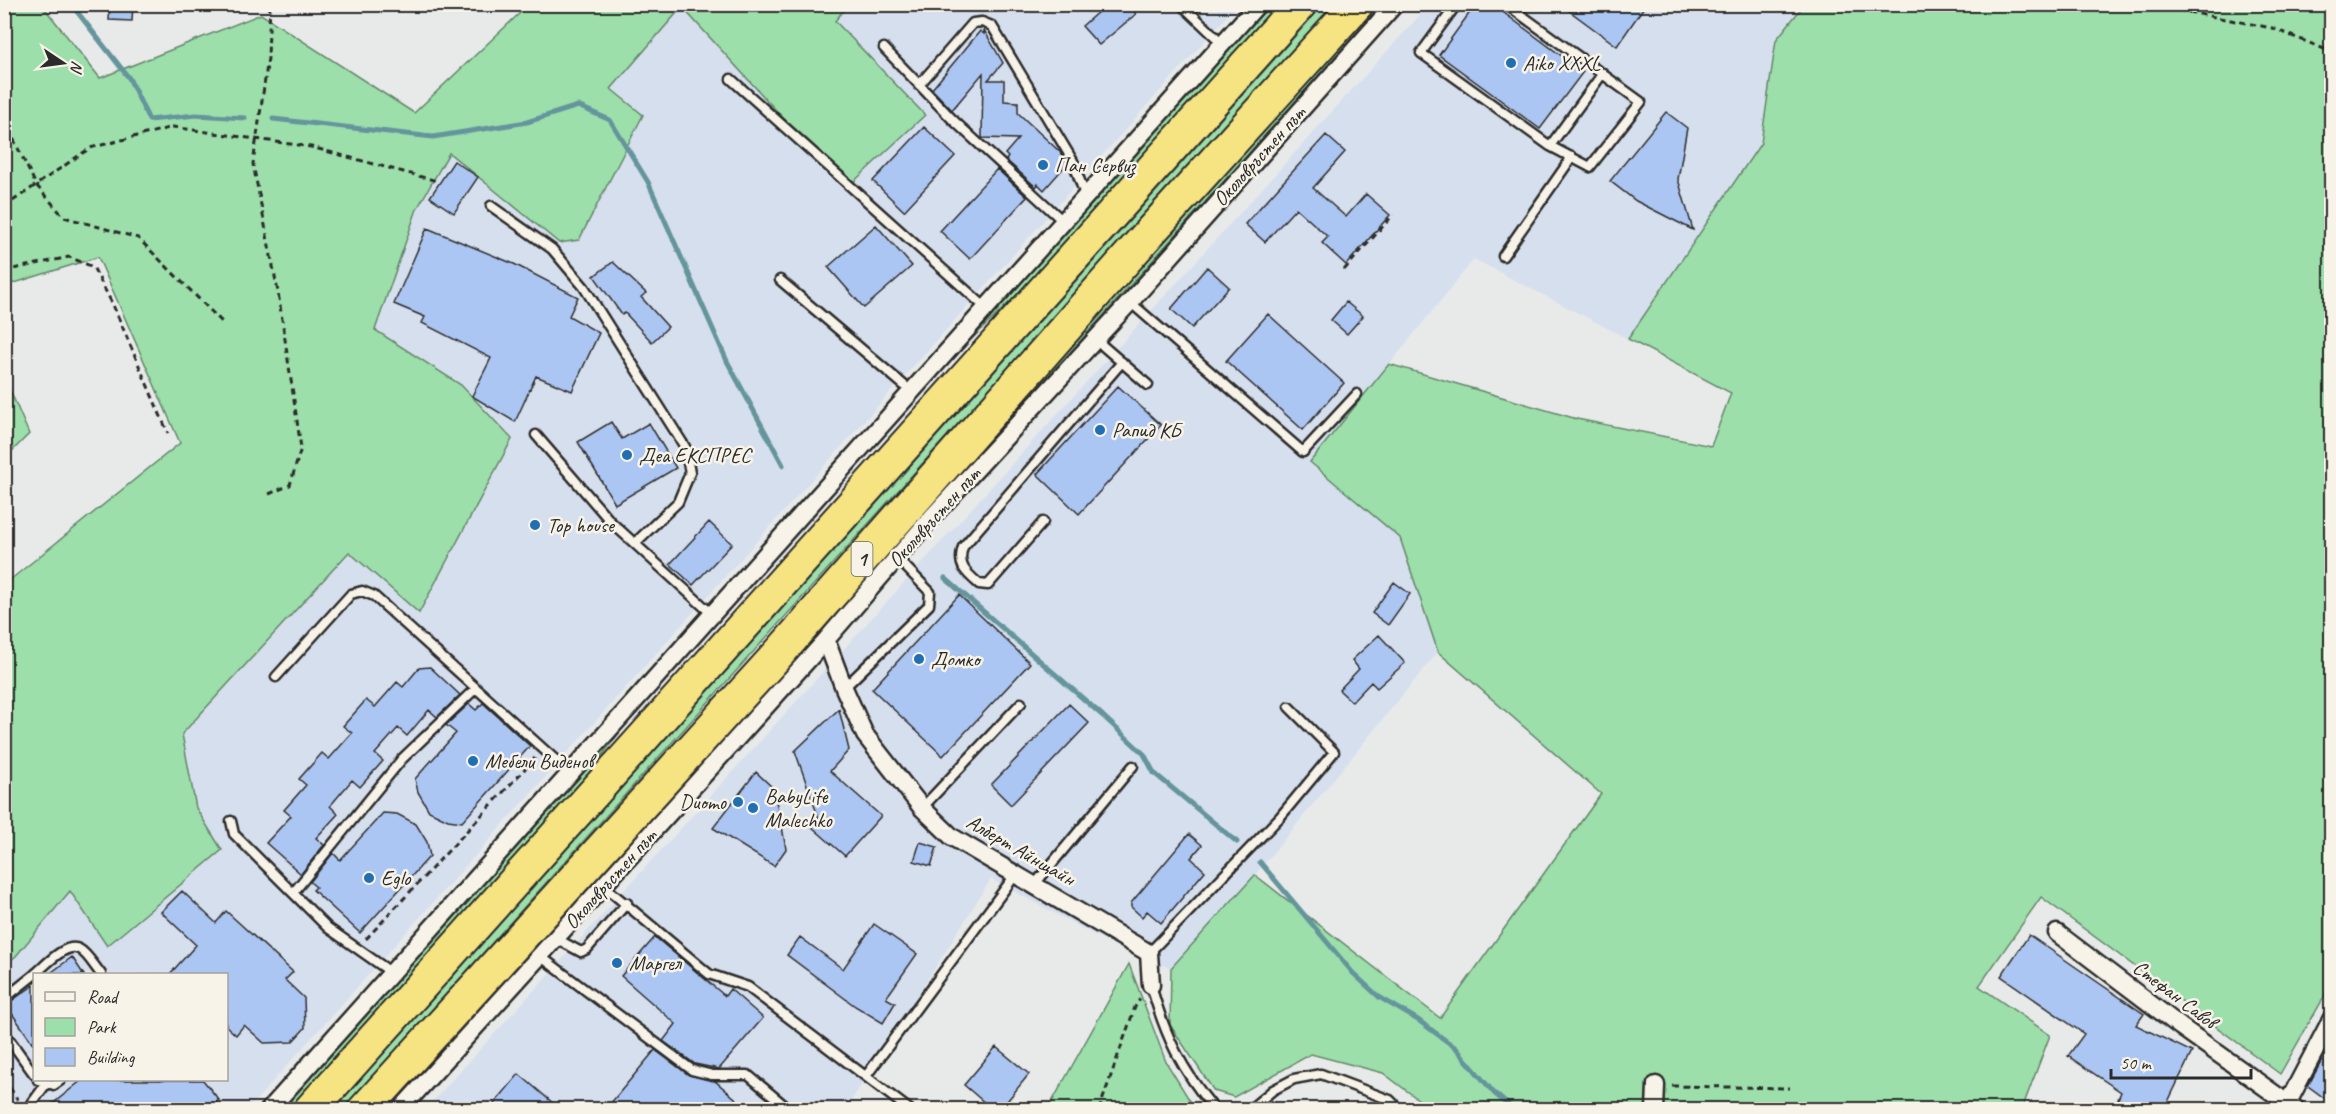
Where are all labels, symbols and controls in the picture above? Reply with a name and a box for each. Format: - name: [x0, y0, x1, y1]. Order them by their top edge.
- north arrow: [33, 33, 93, 93]
- place label: Aiko XXXL: [1523, 50, 1601, 76]
- marker: Aiko XXXL: [1504, 56, 1518, 70]
- text: N: [65, 59, 87, 76]
- street label: Околовръстен път: [1207, 99, 1312, 212]
- place label: Пан Сервиз: [1055, 152, 1137, 179]
- marker: Пан Сервиз: [1036, 158, 1050, 172]
- place label: Рапид КБ: [1112, 417, 1183, 443]
- marker: Рапид КБ: [1093, 423, 1107, 437]
- place label: Деа ЕКСПРЕС: [639, 442, 754, 468]
- marker: Деа ЕКСПРЕС: [620, 448, 634, 462]
- street label: Околовръстен път: [882, 460, 987, 573]
- place label: Top house: [547, 512, 616, 538]
- marker: Top house: [528, 518, 542, 532]
- road number: 1: [852, 542, 872, 576]
- place label: Домко: [931, 646, 982, 672]
- marker: Домко: [912, 652, 926, 666]
- place label: Мебели Виденов: [485, 748, 597, 774]
- marker: Мебели Виденов: [466, 754, 480, 768]
- place label: BabyLife Malechko: [765, 783, 833, 833]
- place label: Duomo: [680, 789, 728, 815]
- marker: Duomo: [731, 795, 745, 809]
- marker: BabyLife Malechko: [746, 801, 760, 815]
- street label: Алберт Айнщайн: [962, 808, 1081, 892]
- street label: Околовръстен път: [558, 822, 663, 935]
- place label: Eglo: [381, 865, 412, 891]
- marker: Eglo: [362, 871, 376, 885]
- place label: Маргел: [629, 950, 683, 976]
- street label: Стефан Савов: [2128, 954, 2225, 1036]
- marker: Маргел: [610, 956, 624, 970]
- legend: [33, 973, 228, 1081]
- text: Road: [87, 986, 120, 1008]
- text: Park: [87, 1016, 117, 1038]
- scale bar: [2111, 1042, 2250, 1080]
- text: Building: [87, 1046, 136, 1068]
- text: 50 m: [2120, 1052, 2153, 1074]

